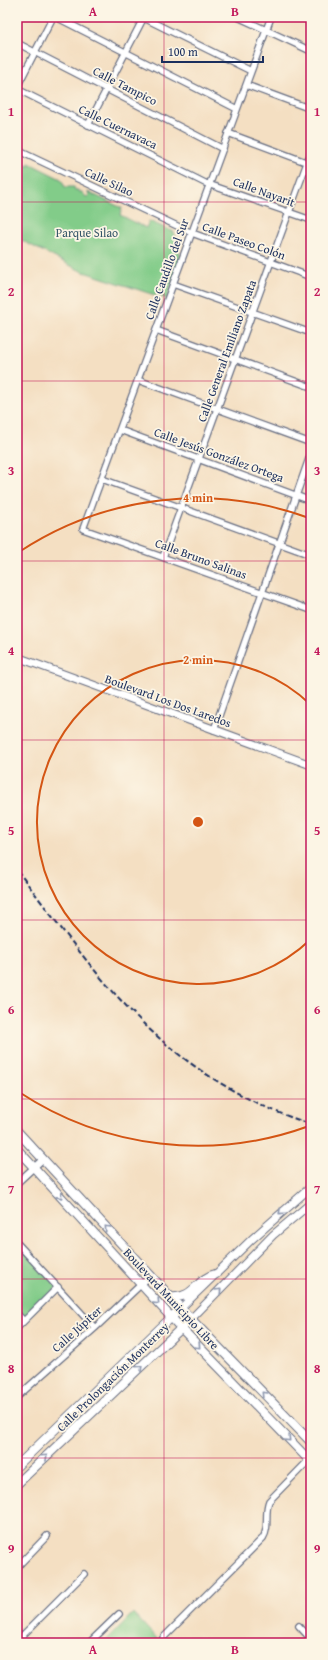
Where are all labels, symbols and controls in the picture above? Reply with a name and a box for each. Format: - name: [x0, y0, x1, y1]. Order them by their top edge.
- text: A: [89, 2, 98, 21]
- text: B: [231, 2, 239, 21]
- scale bar: [162, 38, 263, 64]
- text: 100 m: [168, 43, 198, 60]
- street label: Calle Tampico: [90, 62, 160, 109]
- street label: Calle Cuernavaca: [76, 100, 161, 153]
- text: 1: [8, 102, 14, 121]
- text: 1: [314, 102, 320, 121]
- street label: Calle Silao: [82, 163, 136, 200]
- street label: Calle Nayarit: [231, 172, 298, 211]
- street label: Calle Caudillo del Sur: [140, 216, 193, 322]
- street label: Calle Paseo Colón: [200, 218, 288, 264]
- park label: Parque Silao: [56, 224, 118, 241]
- street label: Calle General Emiliano Zapata: [193, 277, 260, 424]
- text: 2: [8, 282, 15, 301]
- text: 2: [314, 282, 321, 301]
- street label: Calle Jesús González Ortega: [152, 423, 287, 486]
- text: 3: [8, 461, 14, 480]
- text: 3: [314, 461, 320, 480]
- text: 4 min: [183, 489, 213, 506]
- street label: Calle Bruno Salinas: [153, 534, 250, 583]
- text: 4: [8, 641, 15, 660]
- text: 4: [314, 641, 321, 660]
- text: 2 min: [183, 651, 213, 668]
- street label: Boulevard Los Dos Laredos: [103, 670, 234, 731]
- centre of rings: [191, 815, 205, 829]
- text: 5: [8, 821, 15, 840]
- text: 5: [314, 821, 321, 840]
- text: 6: [8, 1000, 15, 1019]
- text: 6: [314, 1000, 321, 1019]
- text: 7: [8, 1180, 15, 1199]
- text: 7: [314, 1180, 321, 1199]
- one-way arrow: [55, 1191, 63, 1199]
- one-way arrow: [279, 1208, 286, 1215]
- one-way arrow: [104, 1225, 112, 1233]
- street label: Boulevard Municipio Libre: [120, 1244, 223, 1353]
- one-way arrow: [214, 1288, 222, 1296]
- one-way arrow: [152, 1298, 159, 1305]
- street label: Calle Júpiter: [48, 1301, 105, 1356]
- street label: Calle Prolongación Monterrey: [53, 1318, 173, 1435]
- one-way arrow: [193, 1341, 200, 1348]
- text: 8: [8, 1359, 15, 1378]
- text: 8: [314, 1359, 321, 1378]
- one-way arrow: [135, 1366, 143, 1373]
- one-way arrow: [261, 1391, 269, 1399]
- one-way arrow: [284, 1434, 291, 1442]
- one-way arrow: [40, 1455, 48, 1462]
- text: 9: [8, 1539, 15, 1558]
- text: 9: [314, 1539, 321, 1558]
- text: A: [89, 1640, 98, 1659]
- text: B: [231, 1640, 239, 1659]

